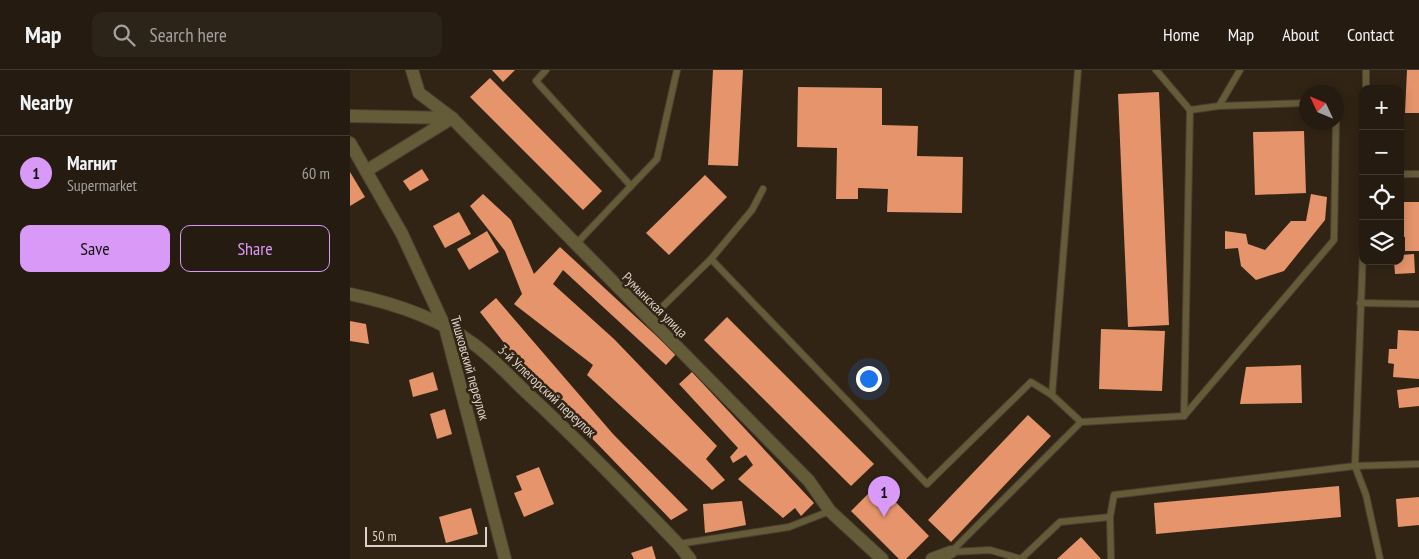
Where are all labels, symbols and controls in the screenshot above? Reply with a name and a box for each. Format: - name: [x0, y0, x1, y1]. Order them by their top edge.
- search box: [92, 12, 442, 57]
- text: Map: [25, 19, 62, 50]
- icon: search: [110, 21, 138, 49]
- text: Search here: [150, 23, 227, 47]
- text: Home: [1163, 23, 1200, 46]
- text: Map: [1228, 23, 1254, 46]
- text: About: [1282, 23, 1319, 46]
- text: Contact: [1347, 23, 1394, 46]
- north arrow: [1299, 85, 1344, 130]
- map controls: [1359, 85, 1404, 265]
- button: +: [1359, 85, 1404, 130]
- text: Nearby: [20, 89, 73, 116]
- button: −: [1359, 130, 1404, 175]
- text: Магнит: [67, 151, 117, 175]
- text: 1: [32, 163, 40, 183]
- text: 60 m: [302, 163, 330, 183]
- text: Supermarket: [67, 175, 137, 195]
- button: locate: [1359, 175, 1404, 220]
- button: layers: [1359, 220, 1404, 265]
- button: Save: [20, 225, 170, 272]
- button: Share: [180, 225, 330, 272]
- street label: Румынская улица: [618, 268, 692, 342]
- street label: Тишковский переулок: [446, 314, 494, 423]
- street label: 3-й Углегорский переулок: [494, 341, 600, 442]
- your location: [856, 366, 882, 392]
- pin: 1: [868, 476, 900, 517]
- scale bar: [365, 524, 488, 547]
- text: 50 m: [372, 527, 397, 545]

